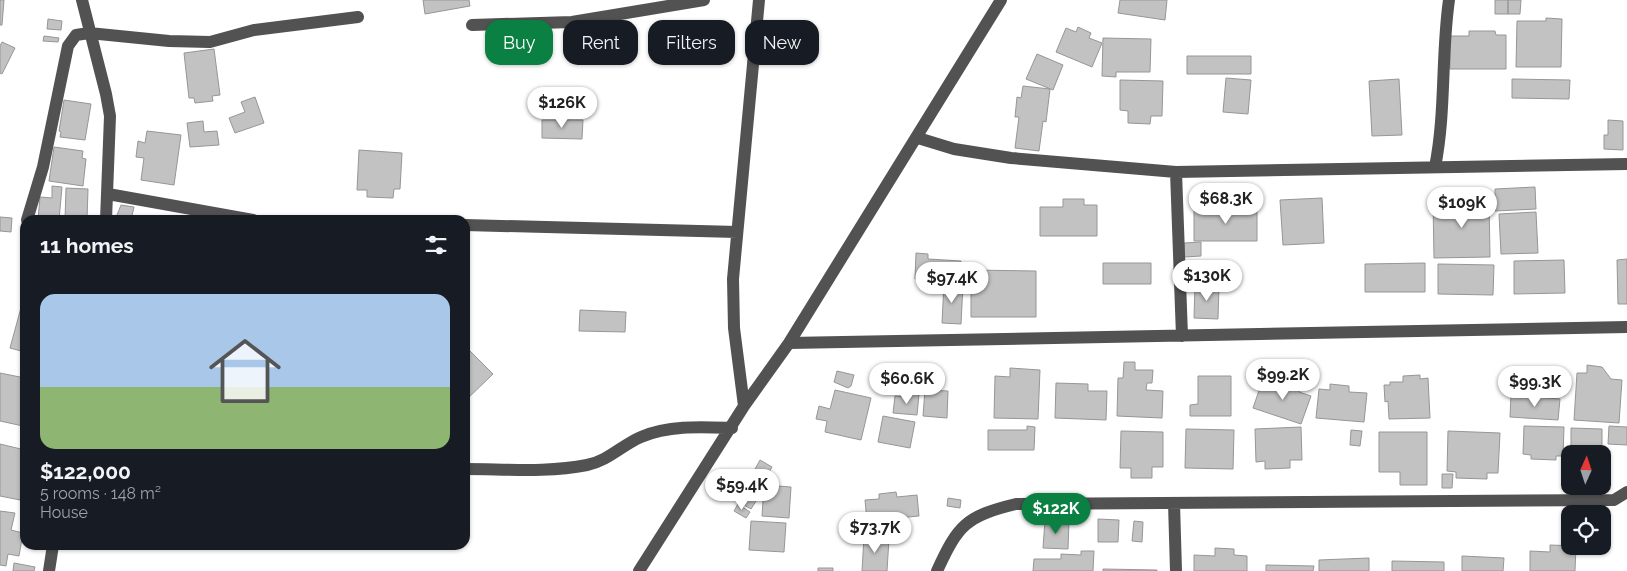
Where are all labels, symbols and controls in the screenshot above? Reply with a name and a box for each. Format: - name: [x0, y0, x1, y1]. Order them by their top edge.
- chip: Buy: [485, 20, 553, 65]
- chip: Rent: [563, 20, 638, 65]
- chip: Filters: [648, 20, 735, 65]
- chip: New: [745, 20, 819, 65]
- pin: $126K: [527, 86, 597, 129]
- text: $126K: [538, 93, 586, 112]
- pin: $68.3K: [1185, 182, 1267, 225]
- pin: $109K: [1427, 186, 1497, 229]
- text: $68.3K: [1200, 189, 1252, 208]
- text: $109K: [1438, 193, 1486, 212]
- icon: filters: [422, 231, 450, 259]
- text: 11 homes: [40, 233, 134, 258]
- pin: $130K: [1172, 260, 1242, 302]
- pin: $97.4K: [911, 262, 993, 304]
- text: $130K: [1183, 266, 1231, 285]
- text: $97.4K: [926, 268, 978, 287]
- icon: home: [200, 326, 290, 416]
- pin: $99.2K: [1242, 358, 1324, 401]
- pin: $60.6K: [866, 362, 948, 405]
- text: $99.2K: [1257, 365, 1309, 384]
- pin: $99.3K: [1494, 366, 1576, 408]
- text: $60.6K: [880, 369, 934, 388]
- text: $99.3K: [1509, 372, 1561, 391]
- north arrow: [1561, 445, 1611, 495]
- map controls: [1561, 445, 1611, 555]
- text: $122,000: [40, 459, 131, 484]
- pin: $59.4K: [701, 468, 783, 511]
- text: $59.4K: [716, 475, 768, 494]
- text: 5 rooms · 148 m²: [40, 484, 161, 503]
- pin: $122K: [1021, 492, 1091, 535]
- text: $122K: [1033, 499, 1079, 518]
- text: House: [40, 503, 88, 522]
- button: locate: [1561, 505, 1611, 555]
- pin: $73.7K: [834, 512, 916, 554]
- text: $73.7K: [849, 518, 901, 537]

